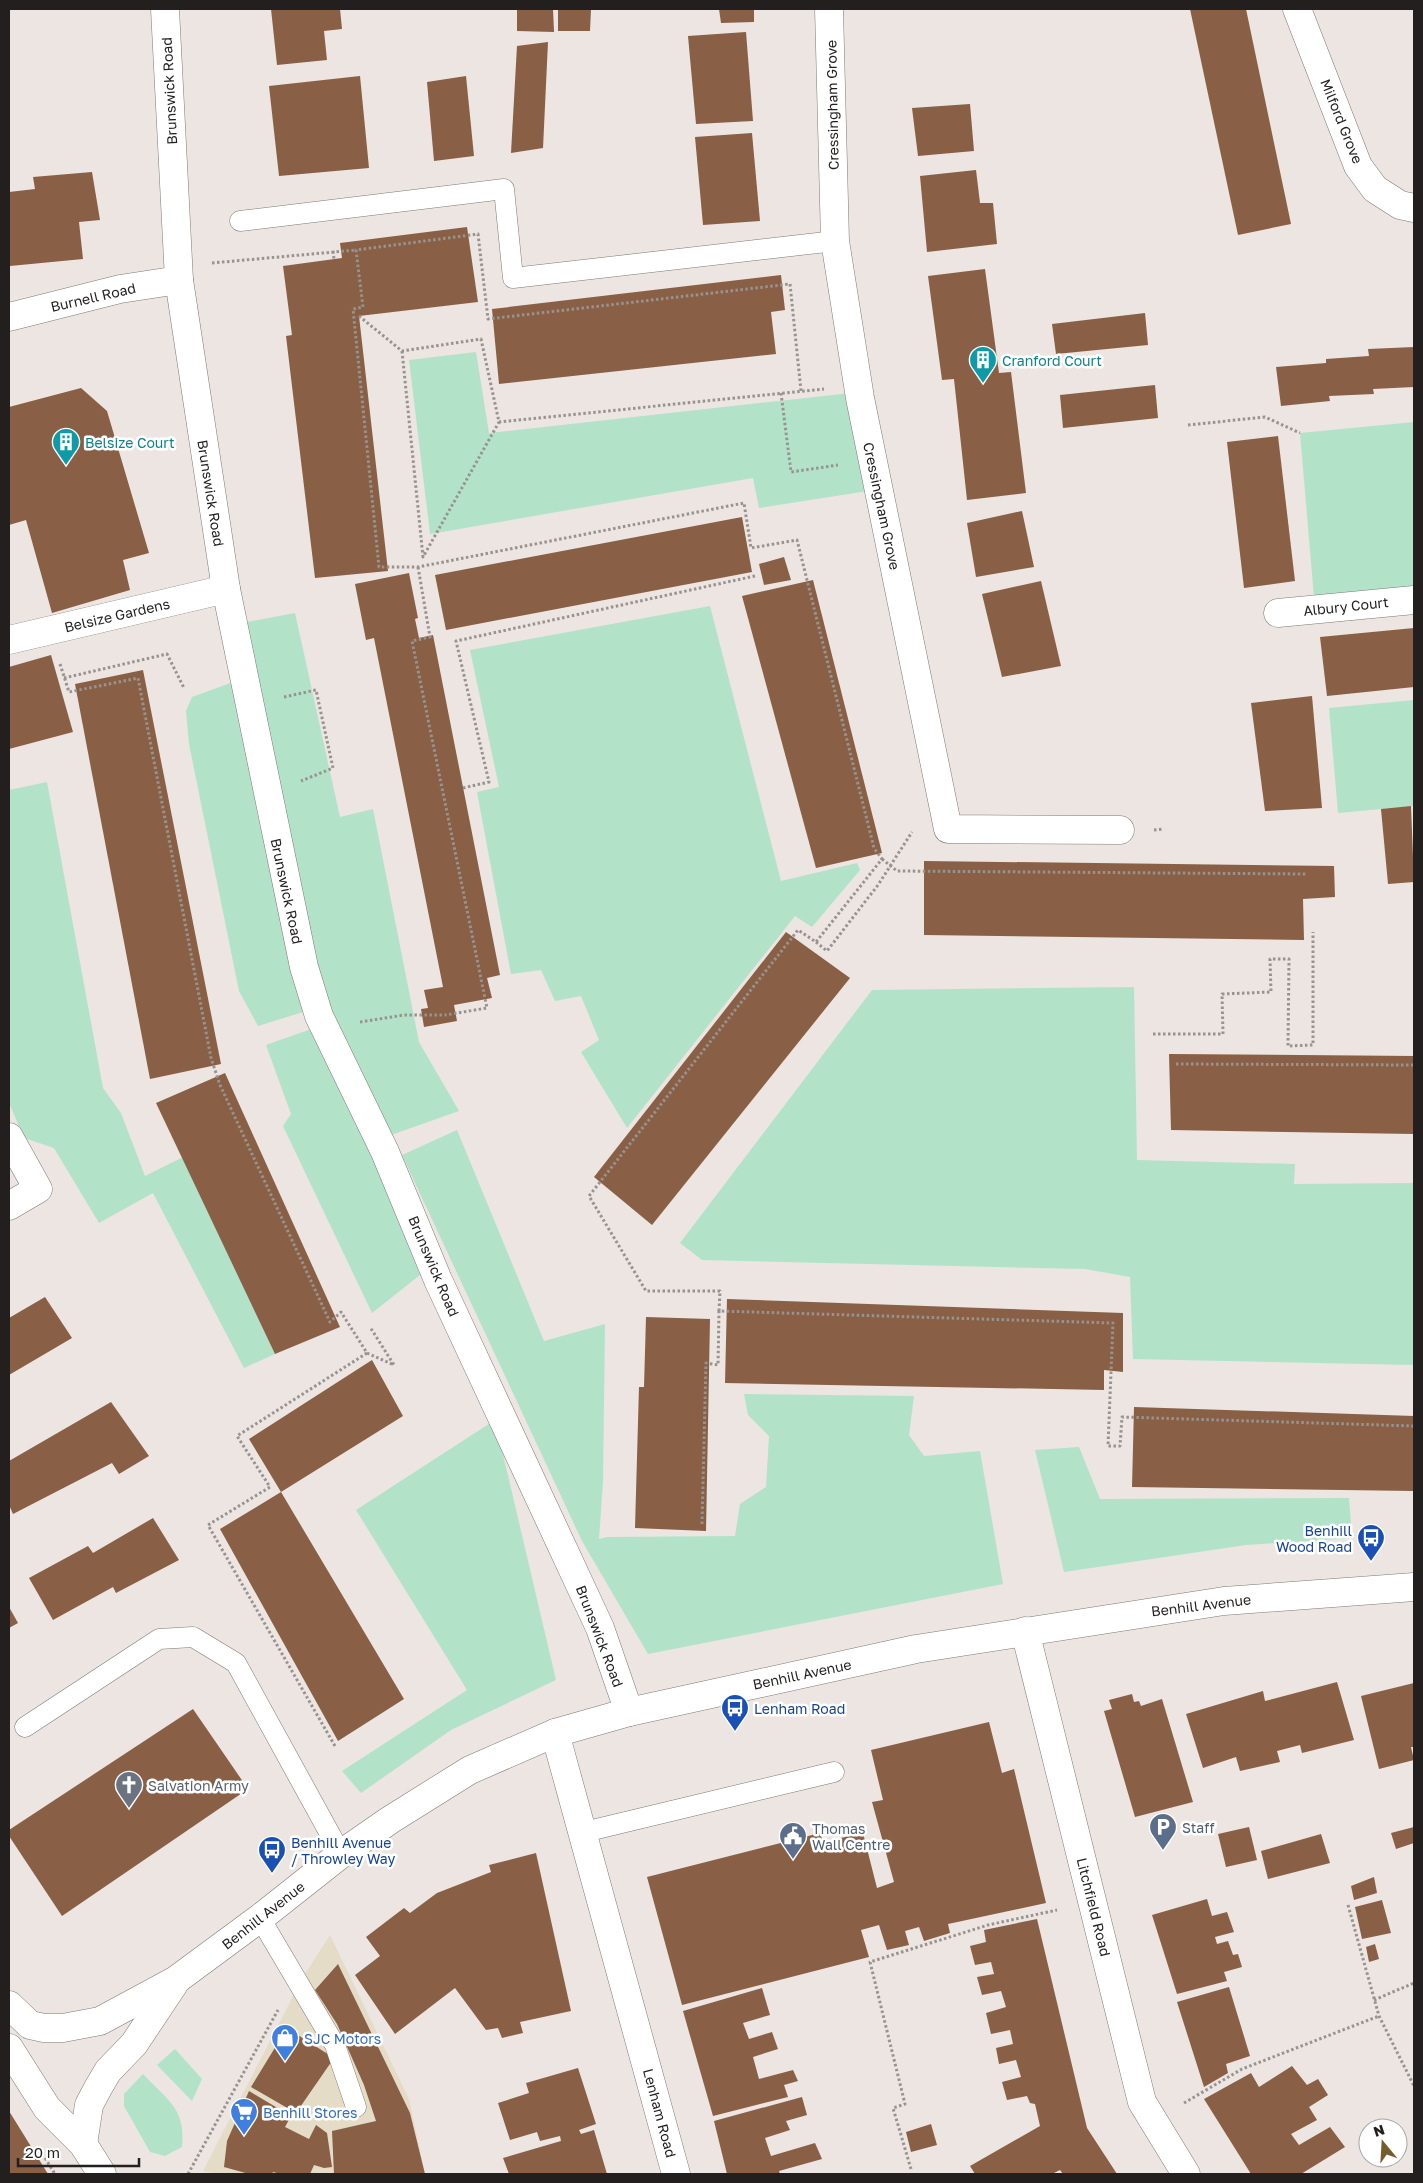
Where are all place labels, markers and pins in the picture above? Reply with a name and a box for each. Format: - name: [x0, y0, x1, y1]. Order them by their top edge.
- building icon: Cranford Court: [968, 345, 998, 384]
- place label: Cranford Court: [1002, 352, 1102, 369]
- building icon: Belsize Court: [51, 427, 81, 466]
- place label: Belsize Court: [85, 434, 175, 451]
- place label: Benhill Wood Road: [1276, 1522, 1352, 1555]
- bus stop icon: Benhill Wood Road: [1356, 1523, 1386, 1562]
- bus stop icon: Lenham Road: [720, 1693, 750, 1732]
- place label: Lenham Road: [754, 1700, 845, 1717]
- church icon: Salvation Army: [114, 1770, 144, 1809]
- place label: Salvation Army: [148, 1777, 249, 1794]
- parking icon: Staff: [1148, 1812, 1178, 1851]
- place label: Staff: [1182, 1819, 1215, 1836]
- place label: Thomas Wall Centre: [812, 1820, 890, 1853]
- public building icon: Thomas Wall Centre: [778, 1821, 808, 1860]
- place label: Benhill Avenue / Throwley Way: [291, 1834, 395, 1867]
- bus stop icon: Benhill Avenue / Throwley Way: [257, 1835, 287, 1874]
- shop icon: SJC Motors: [270, 2023, 300, 2062]
- place label: SJC Motors: [304, 2030, 381, 2047]
- supermarket icon: Benhill Stores: [229, 2097, 259, 2136]
- place label: Benhill Stores: [263, 2104, 357, 2121]

